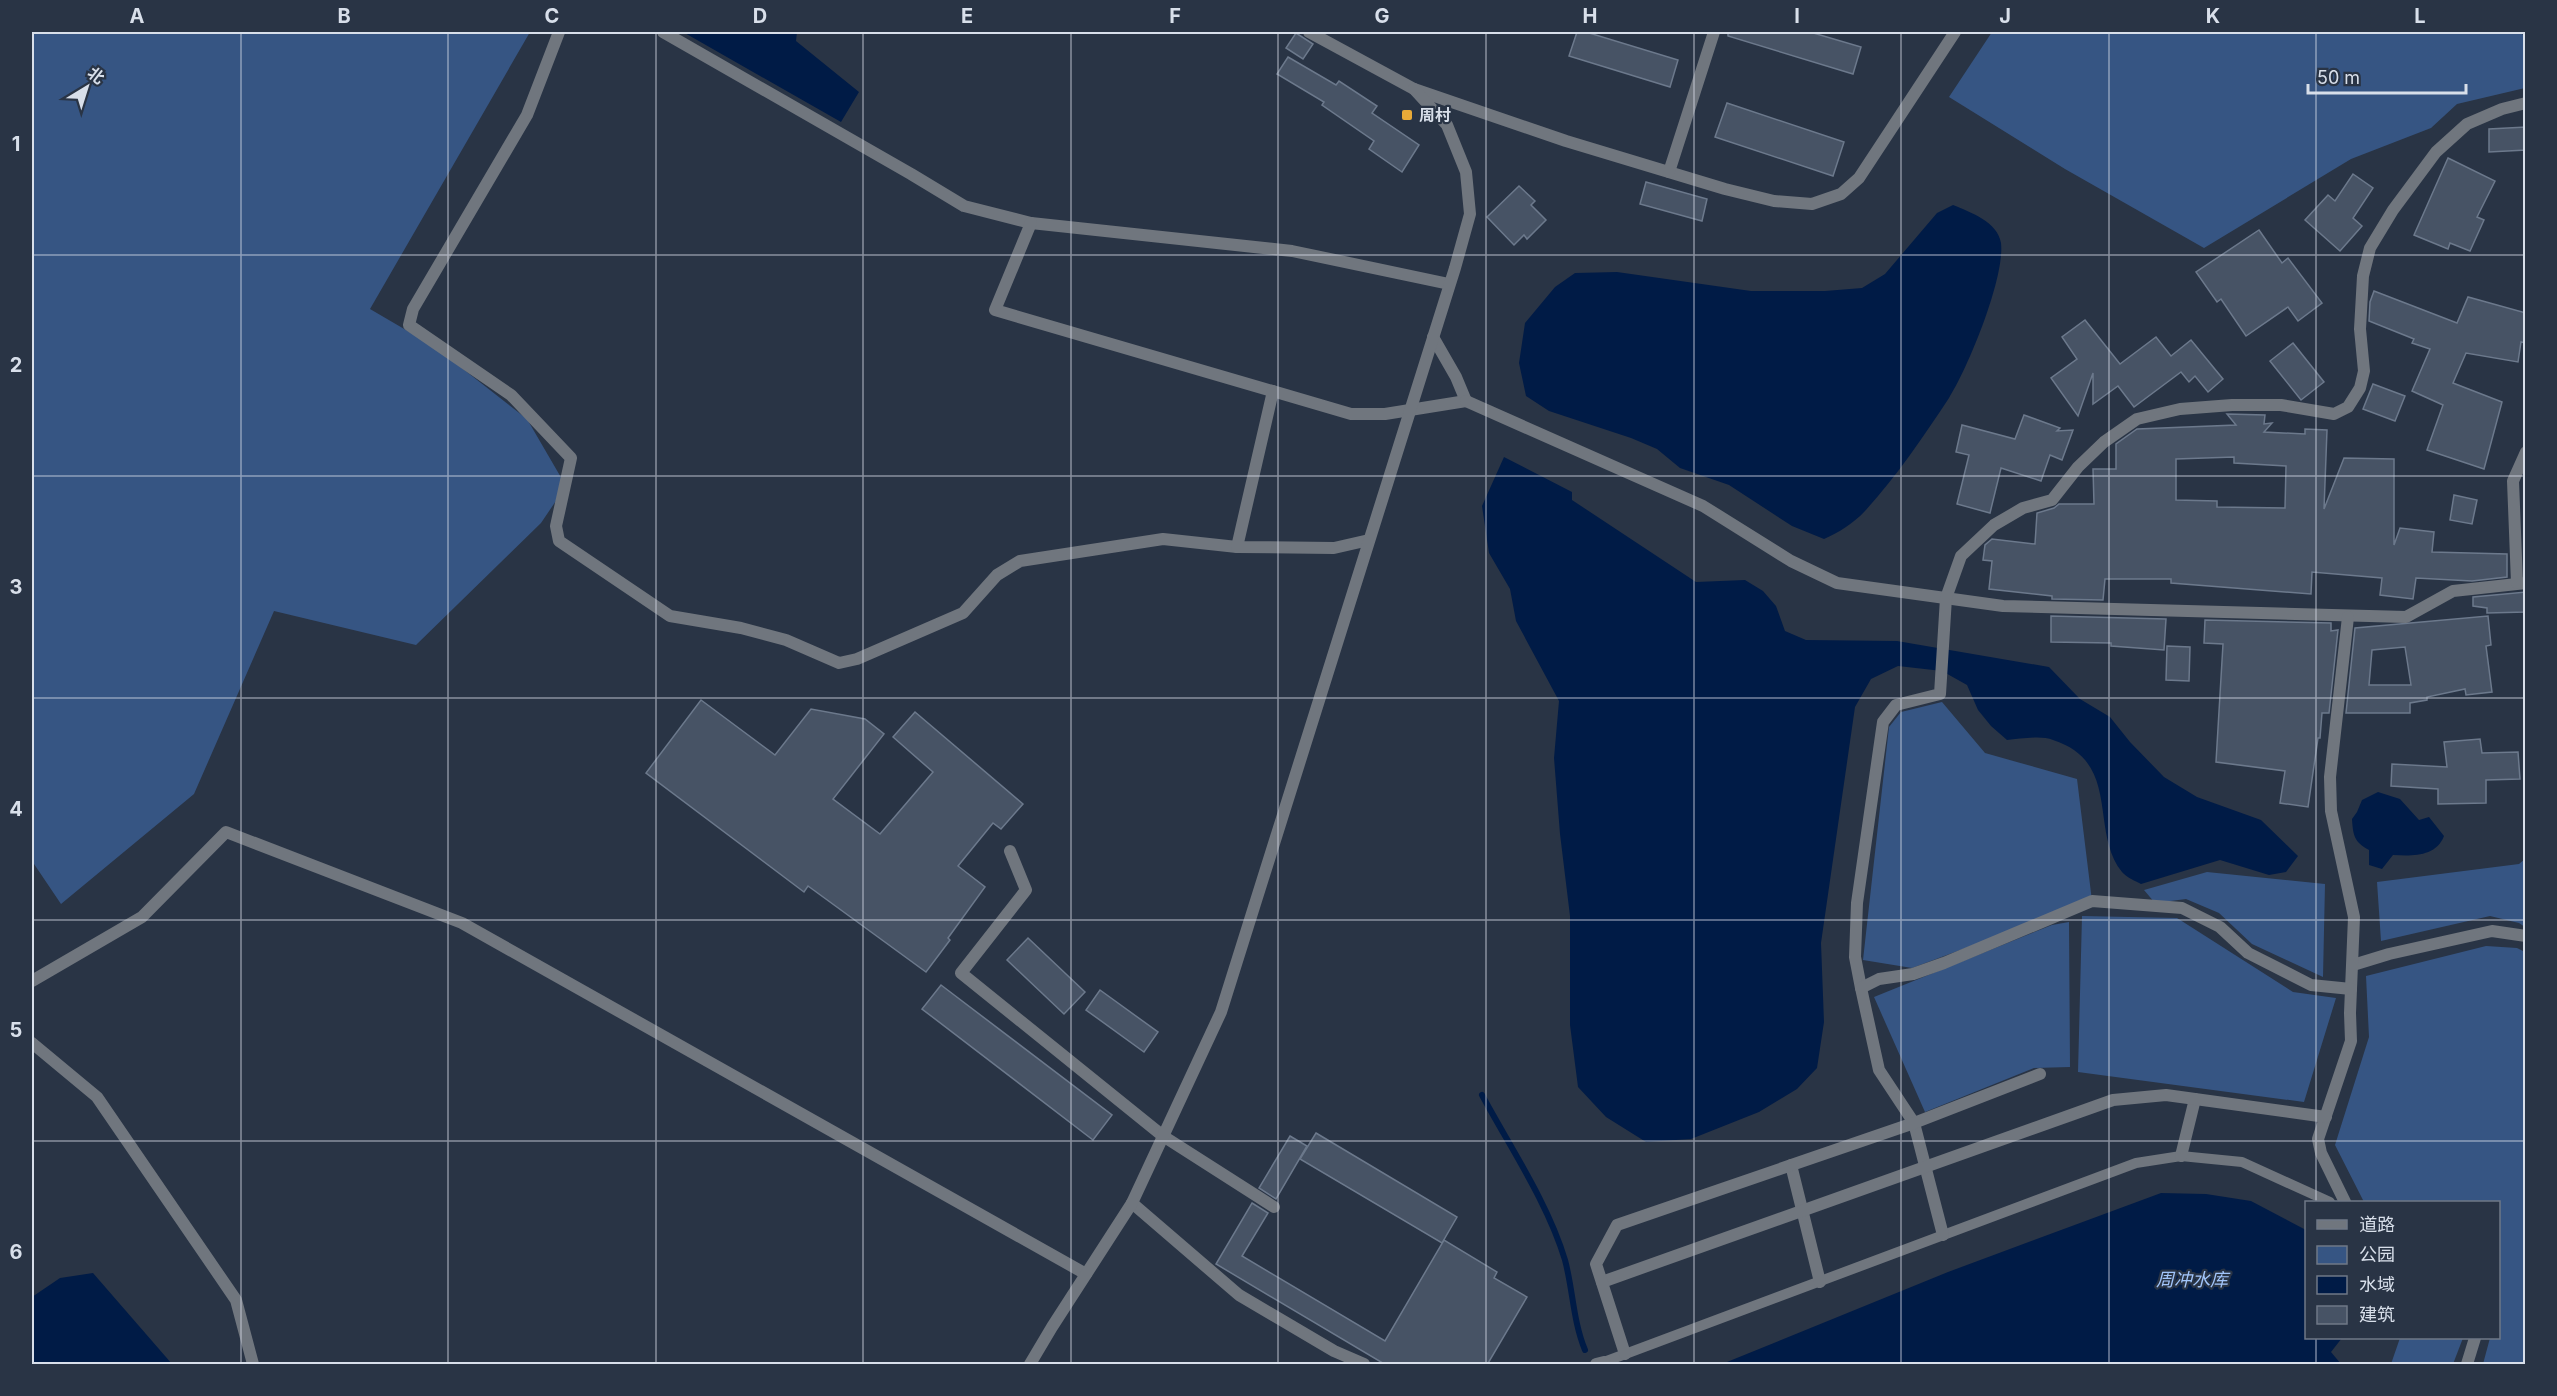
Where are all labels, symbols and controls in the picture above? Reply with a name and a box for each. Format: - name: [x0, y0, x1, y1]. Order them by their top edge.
- text: A: [130, 4, 145, 28]
- text: B: [337, 4, 351, 28]
- text: C: [545, 4, 559, 28]
- text: D: [753, 4, 767, 28]
- text: E: [961, 4, 973, 28]
- text: F: [1169, 4, 1181, 28]
- text: G: [1374, 4, 1390, 28]
- text: H: [1583, 4, 1597, 28]
- text: I: [1794, 4, 1800, 28]
- text: J: [1999, 4, 2011, 28]
- text: K: [2206, 4, 2220, 28]
- text: L: [2414, 4, 2426, 28]
- north arrow: [57, 57, 117, 117]
- scale bar: [2308, 57, 2466, 95]
- text: 北: [84, 62, 109, 88]
- text: 50 m: [2317, 67, 2360, 88]
- place label: 周村: [1419, 105, 1451, 125]
- marker: 周村: [1400, 108, 1414, 122]
- text: 1: [12, 132, 20, 156]
- text: 2: [10, 353, 22, 377]
- text: 3: [10, 575, 22, 599]
- text: 4: [9, 797, 23, 821]
- text: 5: [10, 1018, 22, 1042]
- legend: [2305, 1201, 2500, 1339]
- text: 道路: [2359, 1214, 2395, 1235]
- text: 6: [10, 1240, 23, 1264]
- text: 公园: [2359, 1244, 2395, 1265]
- water label: 周冲水库: [2156, 1269, 2231, 1290]
- text: 水域: [2359, 1274, 2395, 1295]
- text: 建筑: [2359, 1304, 2395, 1325]

